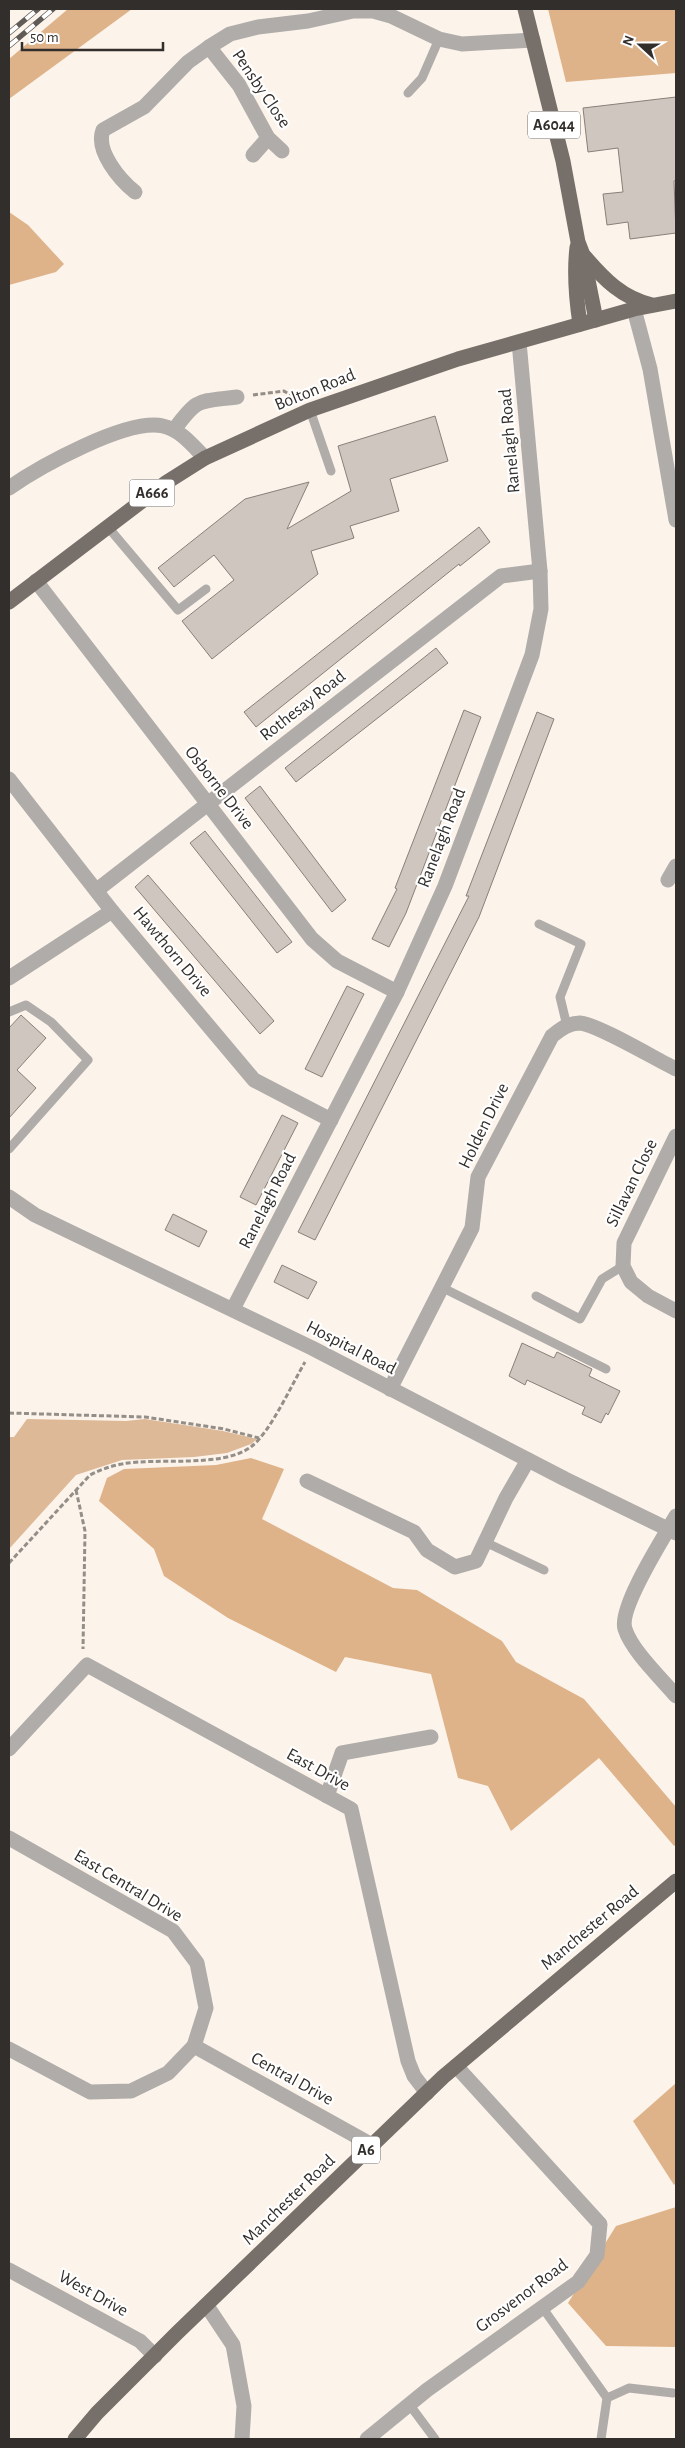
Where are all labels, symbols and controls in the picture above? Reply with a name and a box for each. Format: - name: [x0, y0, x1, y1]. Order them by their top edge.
- scale bar: [22, 20, 164, 52]
- north arrow: [615, 20, 665, 70]
- text: 50 m: [30, 30, 59, 45]
- text: N: [621, 34, 637, 48]
- street label: Pensby Close: [228, 47, 294, 131]
- road number: A6044: [528, 112, 580, 138]
- street label: Bolton Road: [272, 366, 358, 414]
- street label: Ranelagh Road: [496, 388, 524, 494]
- road number: A666: [130, 479, 174, 506]
- street label: Rothesay Road: [257, 667, 349, 745]
- street label: Osborne Drive: [181, 743, 257, 833]
- street label: Ranelagh Road: [415, 786, 469, 890]
- street label: Hawthorn Drive: [129, 904, 215, 1000]
- street label: Holden Drive: [456, 1080, 512, 1172]
- street label: Sillavan Close: [603, 1136, 661, 1230]
- street label: Ranelagh Road: [236, 1150, 300, 1252]
- street label: Hospital Road: [303, 1318, 399, 1378]
- street label: East Drive: [283, 1745, 353, 1795]
- street label: East Central Drive: [71, 1847, 185, 1925]
- street label: Manchester Road: [538, 1882, 642, 1974]
- street label: Central Drive: [248, 2049, 336, 2109]
- road number: A6: [352, 2136, 380, 2164]
- street label: Manchester Road: [239, 2151, 339, 2249]
- street label: Grosvenor Road: [473, 2256, 571, 2336]
- street label: West Drive: [55, 2268, 131, 2320]

